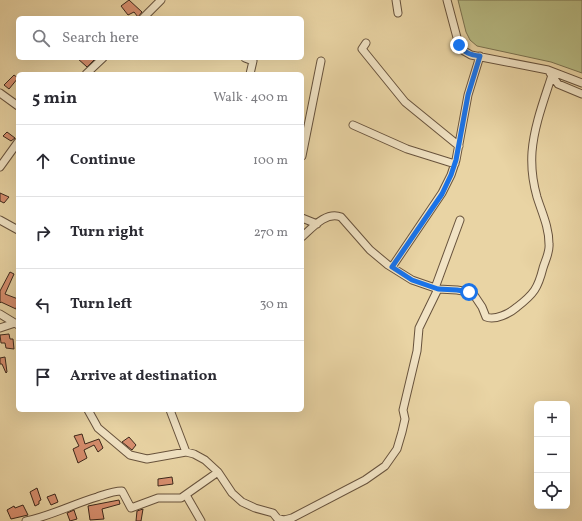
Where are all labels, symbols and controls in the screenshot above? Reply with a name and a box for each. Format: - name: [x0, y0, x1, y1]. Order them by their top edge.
- search box: [16, 16, 304, 60]
- icon: search: [30, 27, 52, 49]
- text: Search here: [62, 28, 139, 49]
- route end: [450, 36, 468, 54]
- text: 5 min: [32, 87, 77, 110]
- text: Walk · 400 m: [213, 89, 288, 107]
- icon: ahead: [32, 150, 54, 172]
- text: Continue: [70, 150, 135, 171]
- text: 100 m: [253, 152, 288, 170]
- icon: right: [32, 222, 54, 244]
- text: Turn right: [70, 222, 144, 243]
- text: 270 m: [254, 224, 288, 242]
- route start: [460, 283, 478, 301]
- icon: left: [32, 294, 54, 316]
- text: Turn left: [70, 294, 132, 315]
- text: 30 m: [260, 296, 288, 314]
- icon: arrive: [32, 366, 54, 388]
- text: Arrive at destination: [70, 366, 217, 387]
- map controls: [534, 401, 570, 509]
- button: +: [534, 401, 570, 437]
- button: −: [534, 437, 570, 473]
- button: locate: [534, 473, 570, 509]

